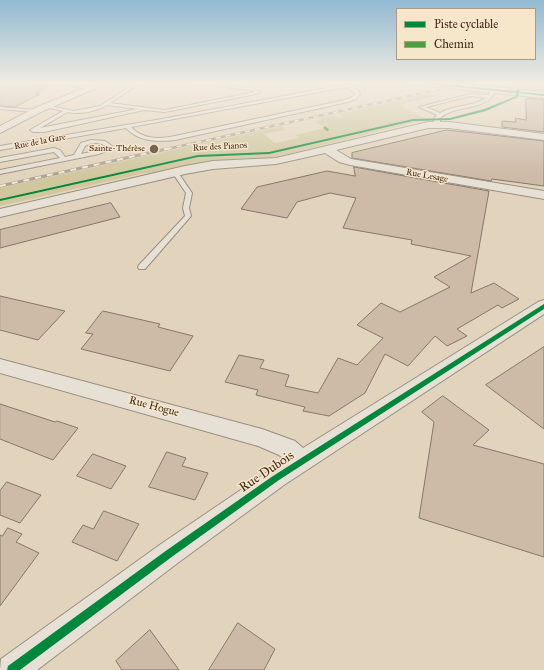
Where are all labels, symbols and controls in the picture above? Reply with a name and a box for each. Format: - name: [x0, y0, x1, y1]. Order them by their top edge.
- legend: [396, 8, 536, 60]
- text: Piste cyclable: [434, 17, 498, 31]
- text: Chemin: [434, 37, 474, 51]
- street label: Rue de la Gare: [13, 132, 67, 152]
- street label: Rue des Pianos: [193, 140, 247, 154]
- marker: Sainte-Thérèse: [148, 143, 160, 155]
- place label: Sainte-Thérèse: [89, 144, 145, 154]
- street label: Rue Lesage: [405, 167, 449, 185]
- street label: Rue Hogue: [128, 394, 180, 420]
- street label: Rue Dubois: [237, 448, 297, 496]

